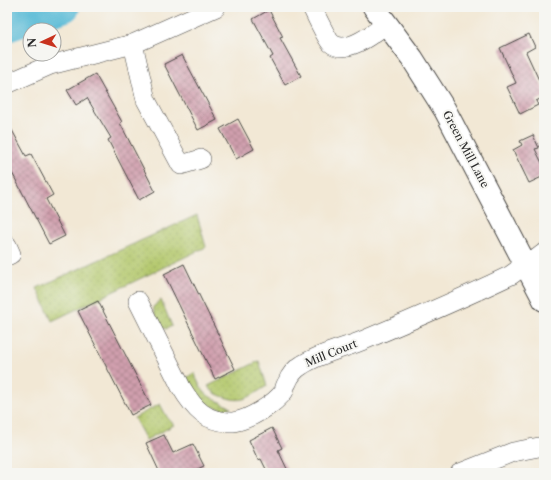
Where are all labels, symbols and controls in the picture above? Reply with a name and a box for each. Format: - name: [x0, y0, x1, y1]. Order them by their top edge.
- north arrow: [22, 22, 62, 62]
- text: N: [25, 37, 39, 48]
- street label: Green Mill Lane: [440, 108, 492, 190]
- street label: Mill Court: [303, 336, 359, 370]

